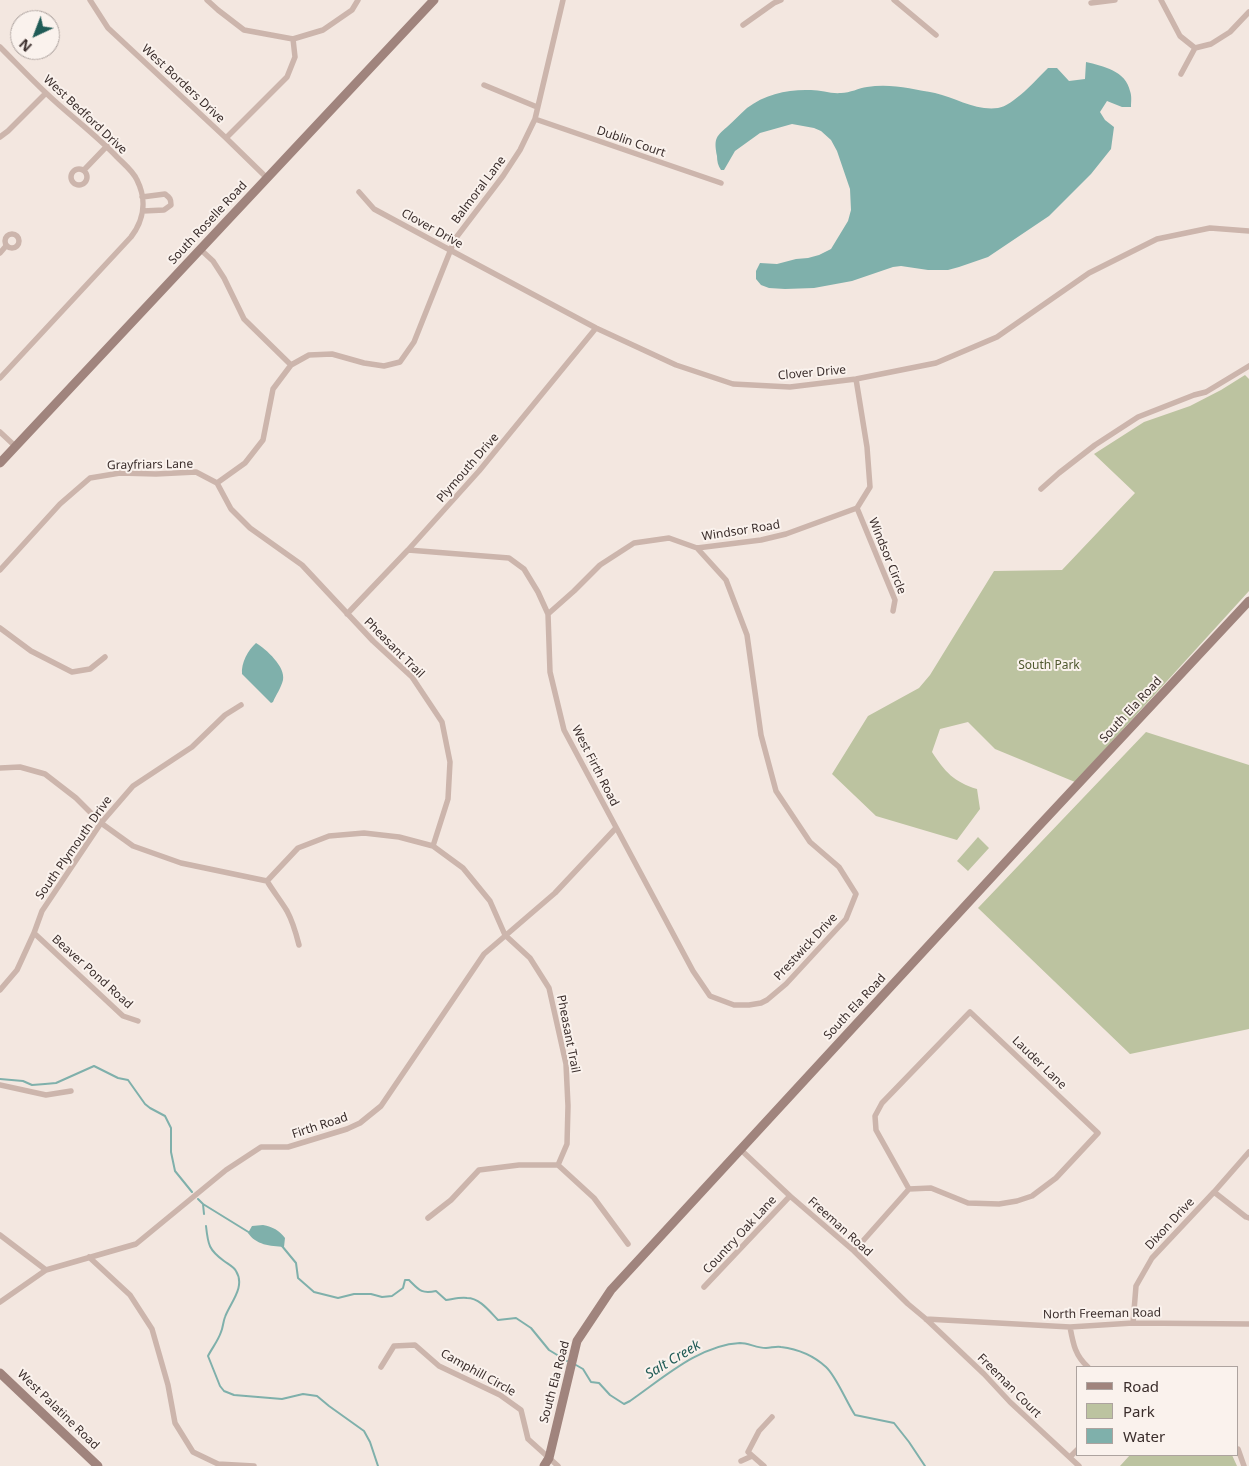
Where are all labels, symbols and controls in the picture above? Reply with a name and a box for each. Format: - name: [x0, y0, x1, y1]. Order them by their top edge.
- north arrow: [10, 10, 60, 60]
- text: N: [14, 35, 36, 56]
- street label: West Borders Drive: [138, 42, 228, 126]
- street label: West Bedford Drive: [40, 73, 130, 157]
- street label: Dublin Court: [595, 123, 667, 161]
- street label: Balmoral Lane: [449, 153, 509, 227]
- street label: South Roselle Road: [166, 178, 250, 268]
- street label: Clover Drive: [399, 206, 465, 252]
- street label: Clover Drive: [777, 363, 847, 383]
- street label: Plymouth Drive: [434, 430, 502, 506]
- street label: Grayfriars Lane: [107, 457, 193, 473]
- street label: Windsor Circle: [865, 516, 909, 596]
- street label: Windsor Road: [701, 518, 781, 544]
- street label: Pheasant Trail: [361, 615, 427, 681]
- park label: South Park: [1018, 659, 1080, 673]
- street label: South Ela Road: [1097, 674, 1165, 746]
- street label: West Firth Road: [568, 723, 622, 809]
- street label: South Plymouth Drive: [33, 793, 115, 903]
- street label: Prestwick Drive: [771, 911, 841, 983]
- street label: Beaver Pond Road: [49, 932, 135, 1012]
- street label: South Ela Road: [821, 971, 889, 1043]
- street label: Pheasant Trail: [553, 994, 583, 1074]
- street label: Lauder Lane: [1009, 1034, 1069, 1092]
- street label: Firth Road: [290, 1110, 350, 1142]
- street label: Country Oak Lane: [700, 1193, 780, 1277]
- street label: Freeman Road: [805, 1194, 875, 1260]
- street label: Dixon Drive: [1142, 1195, 1198, 1253]
- street label: North Freeman Road: [1043, 1306, 1161, 1322]
- water label: Salt Creek: [642, 1337, 704, 1383]
- street label: South Ela Road: [537, 1339, 573, 1425]
- street label: Camphill Circle: [438, 1346, 518, 1400]
- street label: Freeman Court: [974, 1351, 1044, 1421]
- legend: [1076, 1366, 1239, 1456]
- street label: West Palatine Road: [14, 1367, 102, 1453]
- text: Road: [1123, 1376, 1159, 1396]
- text: Park: [1123, 1401, 1155, 1421]
- text: Water: [1123, 1426, 1165, 1446]

